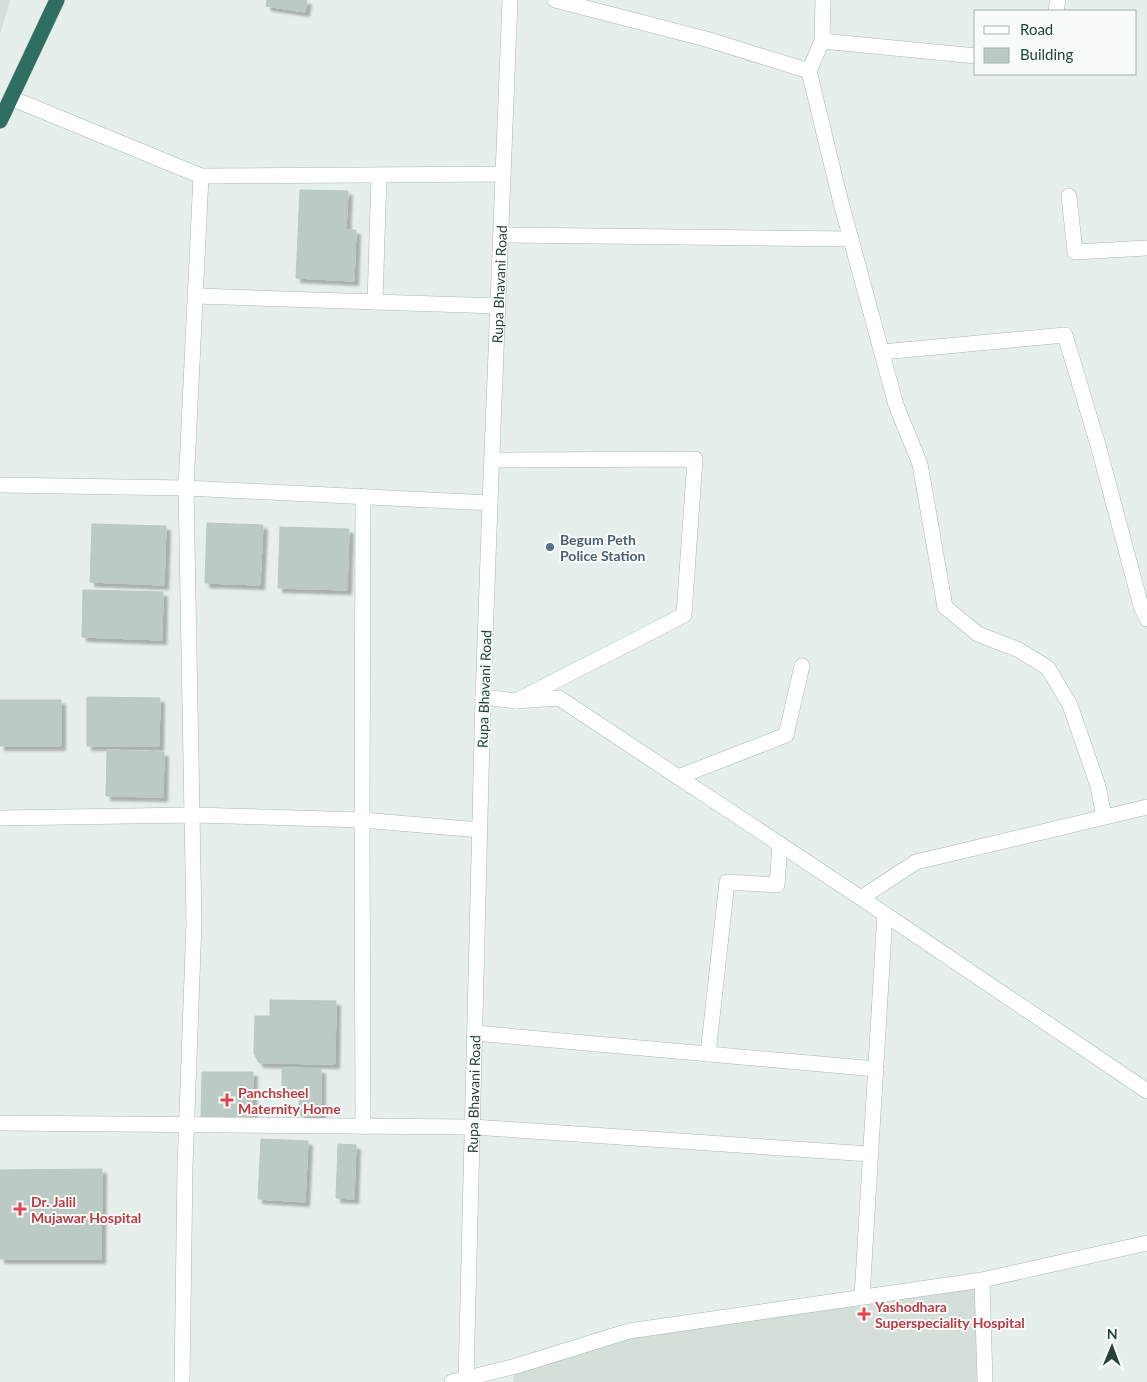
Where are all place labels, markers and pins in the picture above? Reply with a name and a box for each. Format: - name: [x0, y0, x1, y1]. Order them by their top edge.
- place label: Begum Peth Police Station: [560, 531, 646, 564]
- marker: Begum Peth Police Station: [544, 541, 556, 553]
- place label: Panchsheel Maternity Home: [238, 1084, 341, 1117]
- marker: Panchsheel Maternity Home: [220, 1093, 234, 1107]
- place label: Dr. Jalil Mujawar Hospital: [31, 1193, 141, 1226]
- marker: Dr. Jalil Mujawar Hospital: [13, 1202, 27, 1216]
- place label: Yashodhara Superspeciality Hospital: [874, 1298, 1025, 1331]
- marker: Yashodhara Superspeciality Hospital: [857, 1307, 871, 1321]

